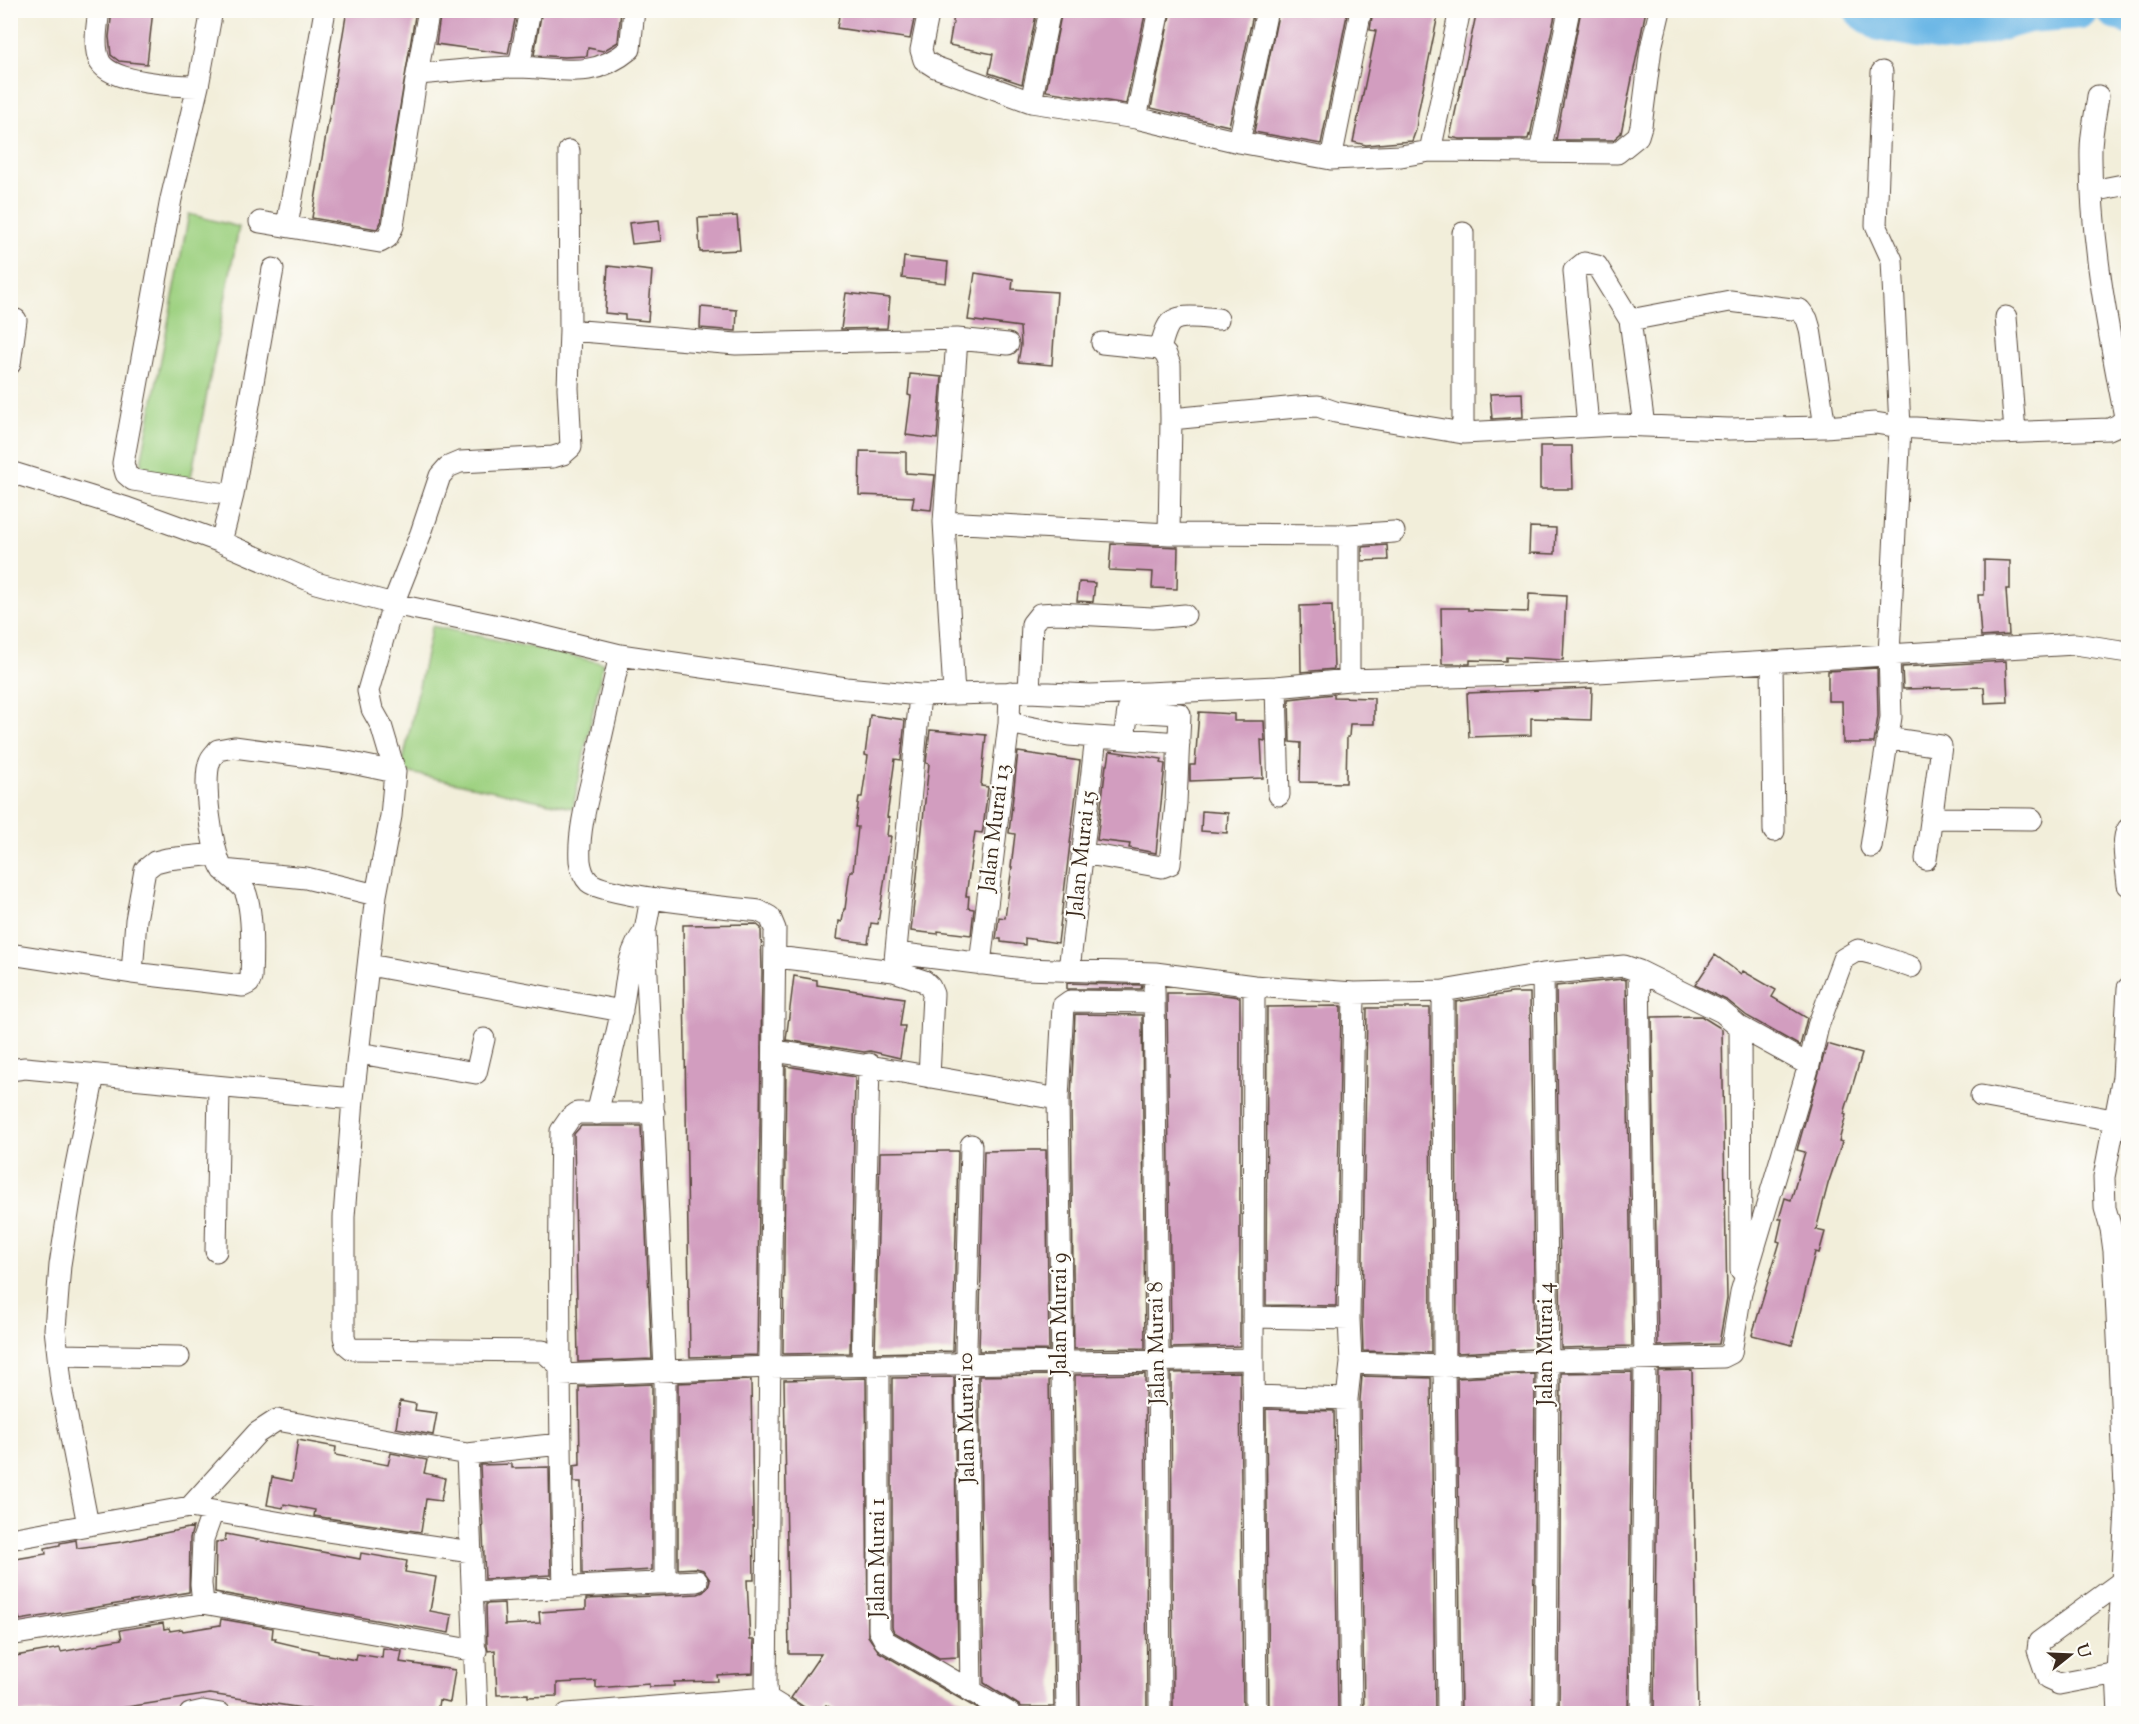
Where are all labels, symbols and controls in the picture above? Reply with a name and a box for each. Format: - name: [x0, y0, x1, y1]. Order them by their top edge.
- street label: Jalan Murai 13: [972, 762, 1020, 895]
- street label: Jalan Murai 15: [1060, 789, 1106, 920]
- street label: Jalan Murai 9: [1045, 1252, 1077, 1377]
- street label: Jalan Murai 8: [1141, 1281, 1175, 1406]
- street label: Jalan Murai 4: [1531, 1282, 1563, 1407]
- street label: Jalan Murai 10: [951, 1352, 985, 1485]
- street label: Jalan Murai 1: [863, 1498, 895, 1619]
- north arrow: [2040, 1625, 2100, 1685]
- text: U: [2069, 1641, 2095, 1662]

